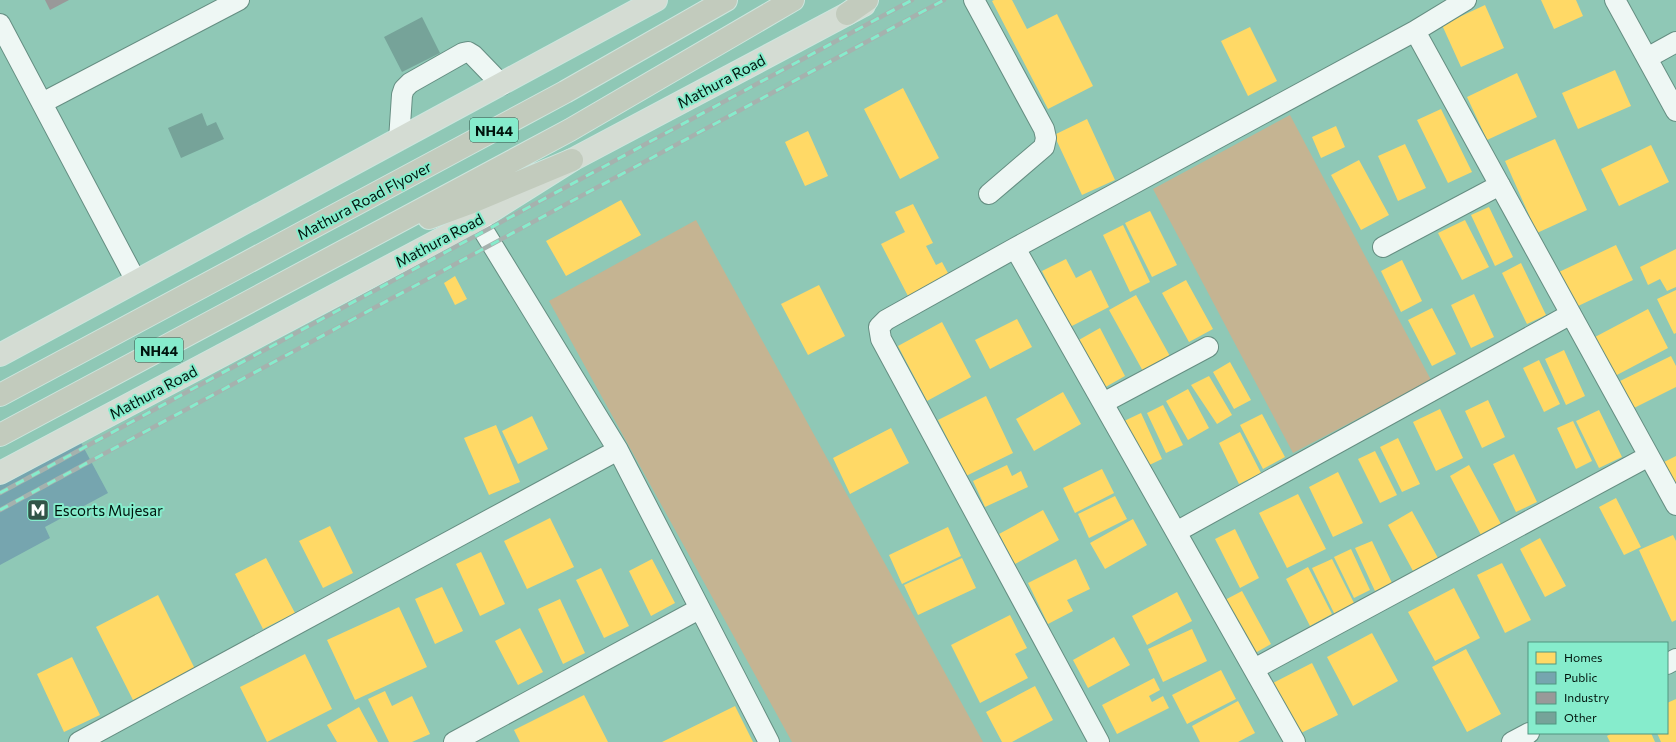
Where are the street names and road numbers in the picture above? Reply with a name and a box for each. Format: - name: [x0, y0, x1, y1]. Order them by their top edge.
- street label: Mathura Road: [674, 50, 768, 112]
- road number: NH44: [470, 118, 518, 142]
- street label: Mathura Road Flyover: [294, 157, 434, 243]
- street label: Mathura Road: [392, 209, 486, 271]
- road number: NH44: [135, 338, 183, 362]
- street label: Mathura Road: [106, 361, 200, 423]

